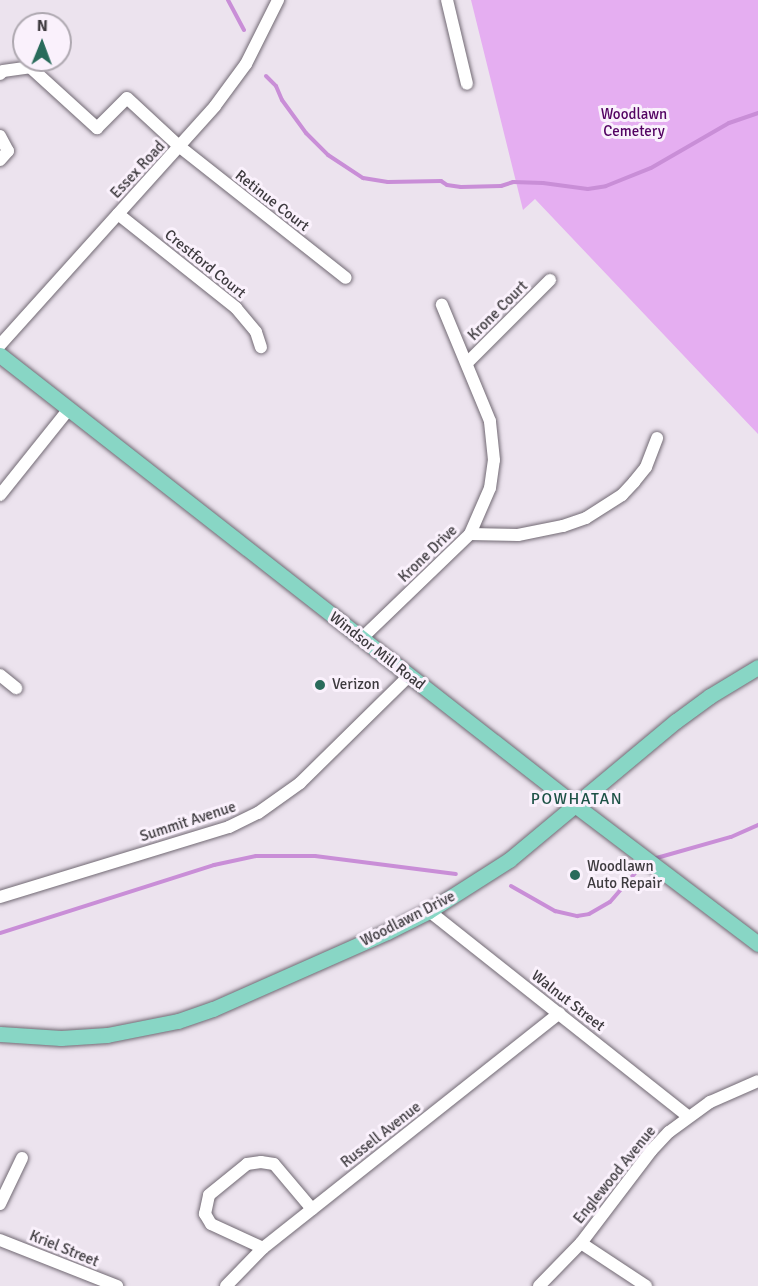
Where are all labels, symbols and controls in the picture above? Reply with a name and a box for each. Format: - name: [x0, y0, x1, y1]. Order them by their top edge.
- north arrow: [12, 12, 72, 72]
- text: N: [37, 16, 48, 36]
- park label: Woodlawn Cemetery: [601, 105, 667, 140]
- street label: Essex Road: [107, 138, 169, 202]
- street label: Retinue Court: [231, 167, 313, 235]
- street label: Crestford Court: [161, 226, 249, 302]
- street label: Krone Court: [464, 277, 532, 345]
- street label: Krone Drive: [395, 522, 461, 586]
- street label: Windsor Mill Road: [326, 608, 428, 694]
- place label: Verizon: [332, 676, 380, 694]
- marker: Verizon: [313, 678, 327, 692]
- district label: POWHATAN: [531, 789, 623, 809]
- street label: Summit Avenue: [138, 798, 238, 846]
- place label: Woodlawn Auto Repair: [587, 857, 662, 892]
- marker: Woodlawn Auto Repair: [568, 868, 582, 882]
- street label: Woodlawn Drive: [358, 888, 458, 950]
- street label: Walnut Street: [528, 967, 608, 1035]
- street label: Russell Avenue: [337, 1098, 425, 1172]
- street label: Englewood Avenue: [570, 1122, 660, 1228]
- street label: Kriel Street: [27, 1227, 101, 1271]

